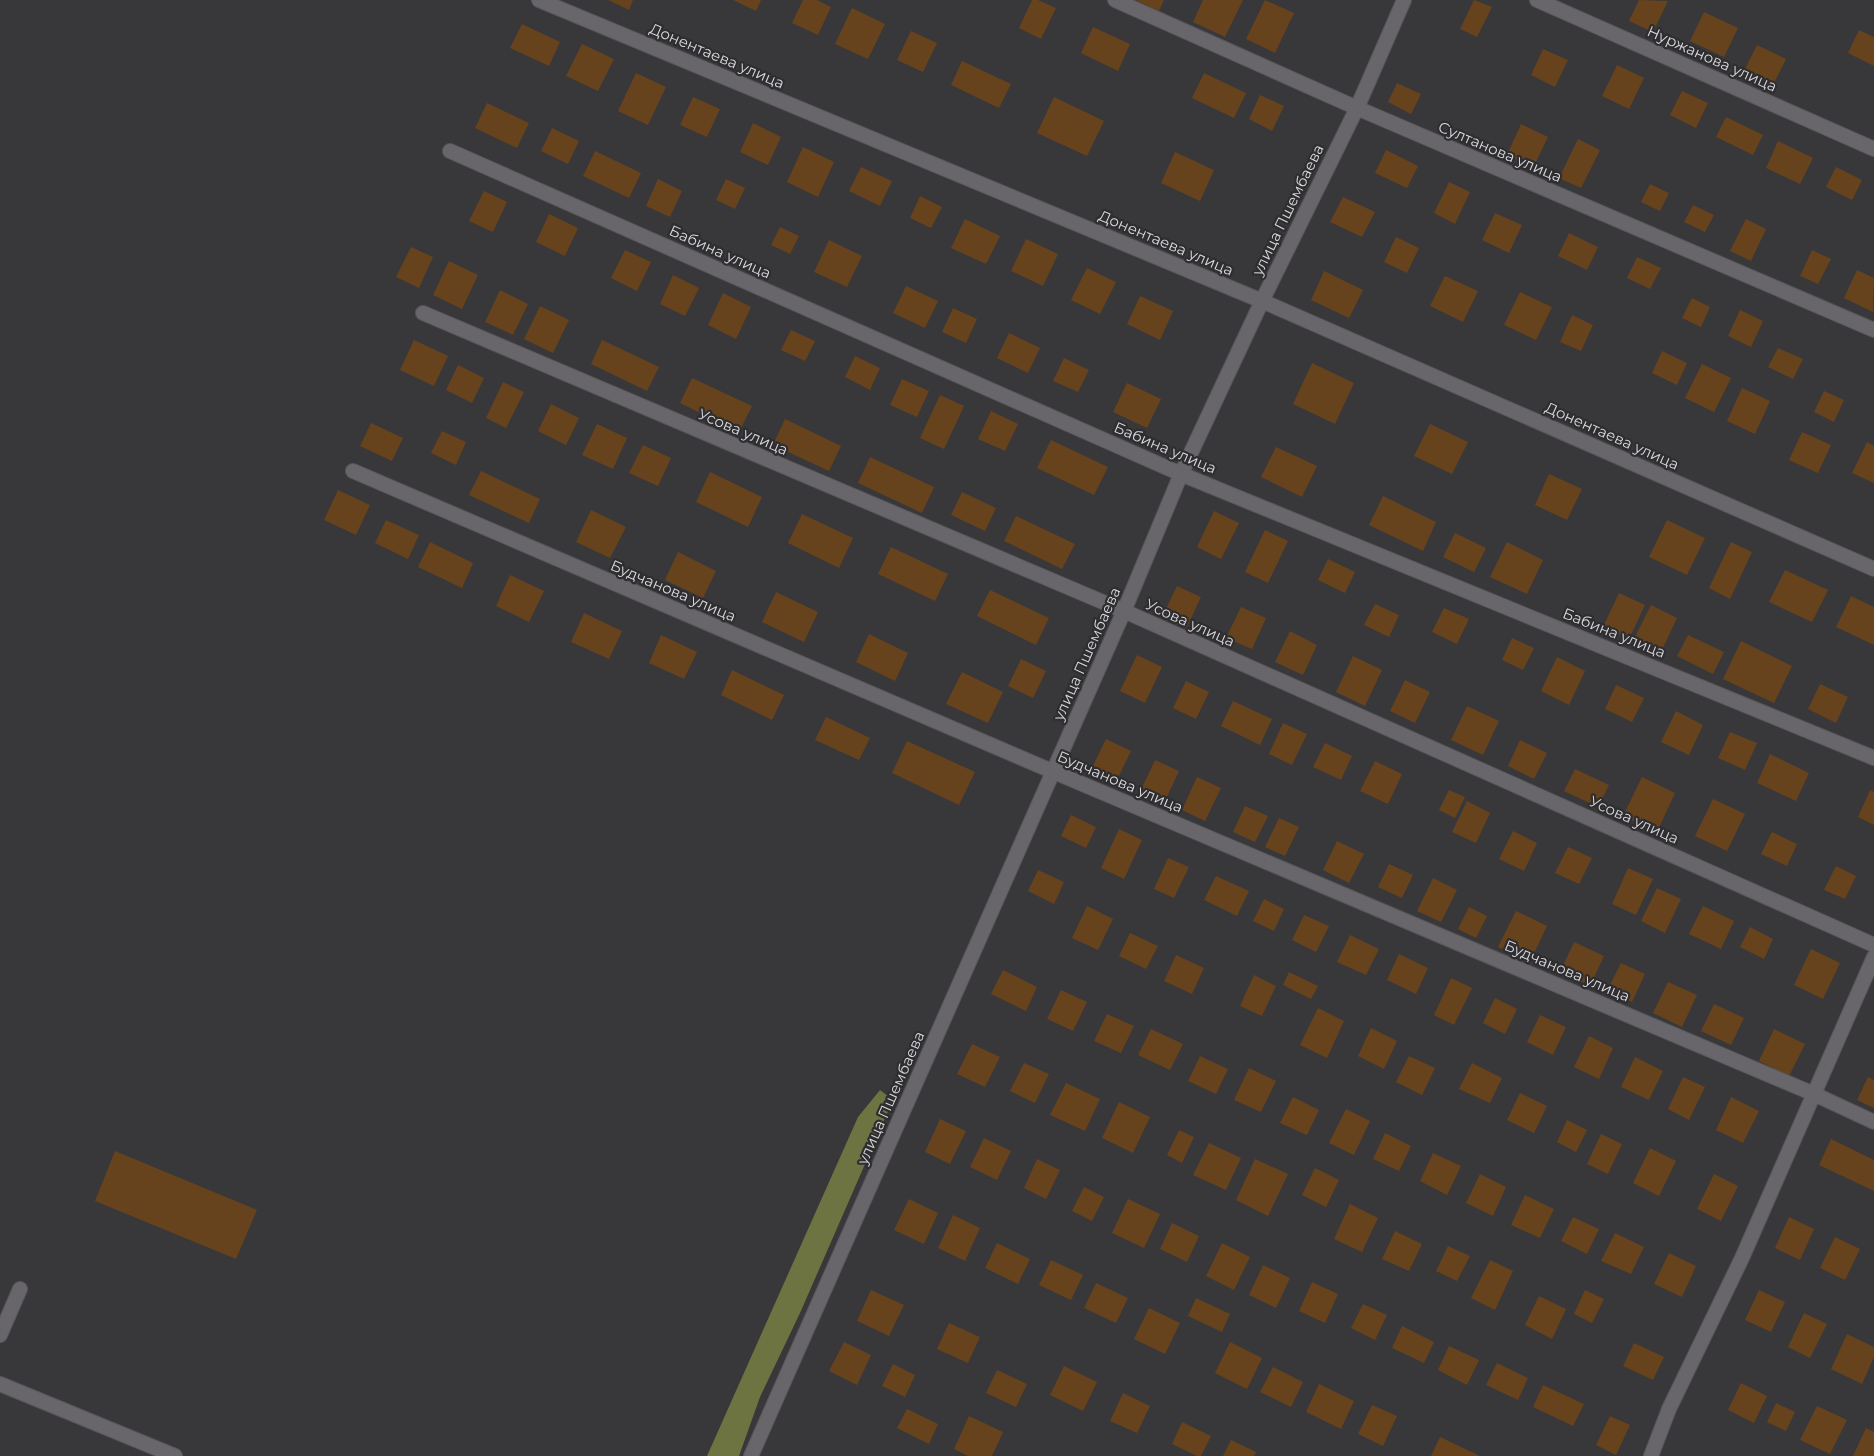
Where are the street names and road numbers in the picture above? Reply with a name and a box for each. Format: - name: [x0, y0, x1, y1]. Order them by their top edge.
- street label: Донентаева улица: [647, 19, 787, 93]
- street label: Нуржанова улица: [1644, 21, 1780, 96]
- street label: Султанова улица: [1436, 117, 1565, 186]
- street label: улица Пшембаева: [1247, 141, 1328, 280]
- street label: Донентаева улица: [1096, 206, 1236, 280]
- street label: Бабина улица: [666, 221, 774, 282]
- street label: Донентаева улица: [1542, 397, 1682, 474]
- street label: Усова улица: [695, 404, 791, 459]
- street label: Бабина улица: [1111, 417, 1219, 478]
- street label: Будчанова улица: [608, 556, 739, 626]
- street label: улица Пшембаева: [1048, 584, 1124, 724]
- street label: Усова улица: [1143, 594, 1238, 651]
- street label: Бабина улица: [1560, 603, 1669, 662]
- street label: Будчанова улица: [1055, 747, 1186, 817]
- street label: Усова улица: [1587, 791, 1682, 848]
- street label: Будчанова улица: [1502, 936, 1633, 1006]
- street label: улица Пшембаева: [852, 1028, 928, 1168]

